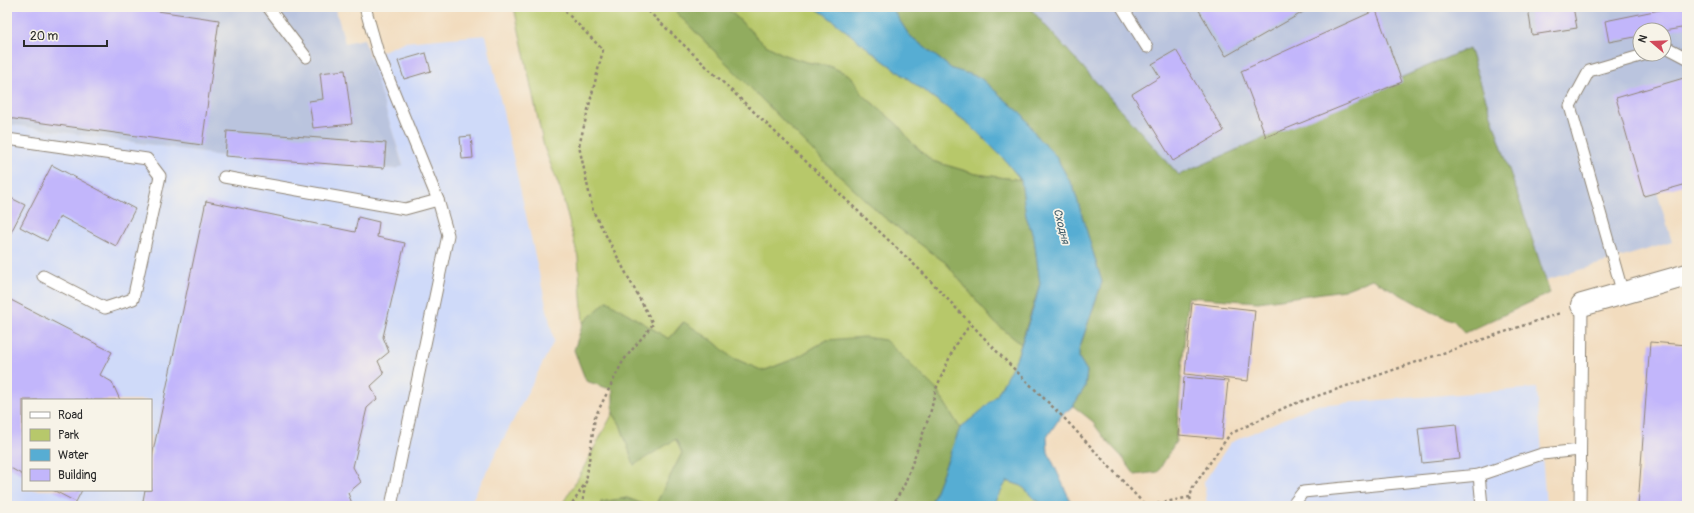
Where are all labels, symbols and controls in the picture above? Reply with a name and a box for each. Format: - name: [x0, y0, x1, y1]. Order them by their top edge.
- scale bar: [24, 22, 107, 48]
- north arrow: [1632, 22, 1672, 62]
- text: 20 m: [30, 29, 59, 44]
- text: N: [1636, 33, 1651, 45]
- water label: Сходня: [1051, 207, 1073, 247]
- legend: [22, 399, 152, 491]
- text: Road: [58, 408, 83, 423]
- text: Park: [58, 428, 79, 443]
- text: Water: [58, 448, 89, 463]
- text: Building: [58, 468, 97, 483]

